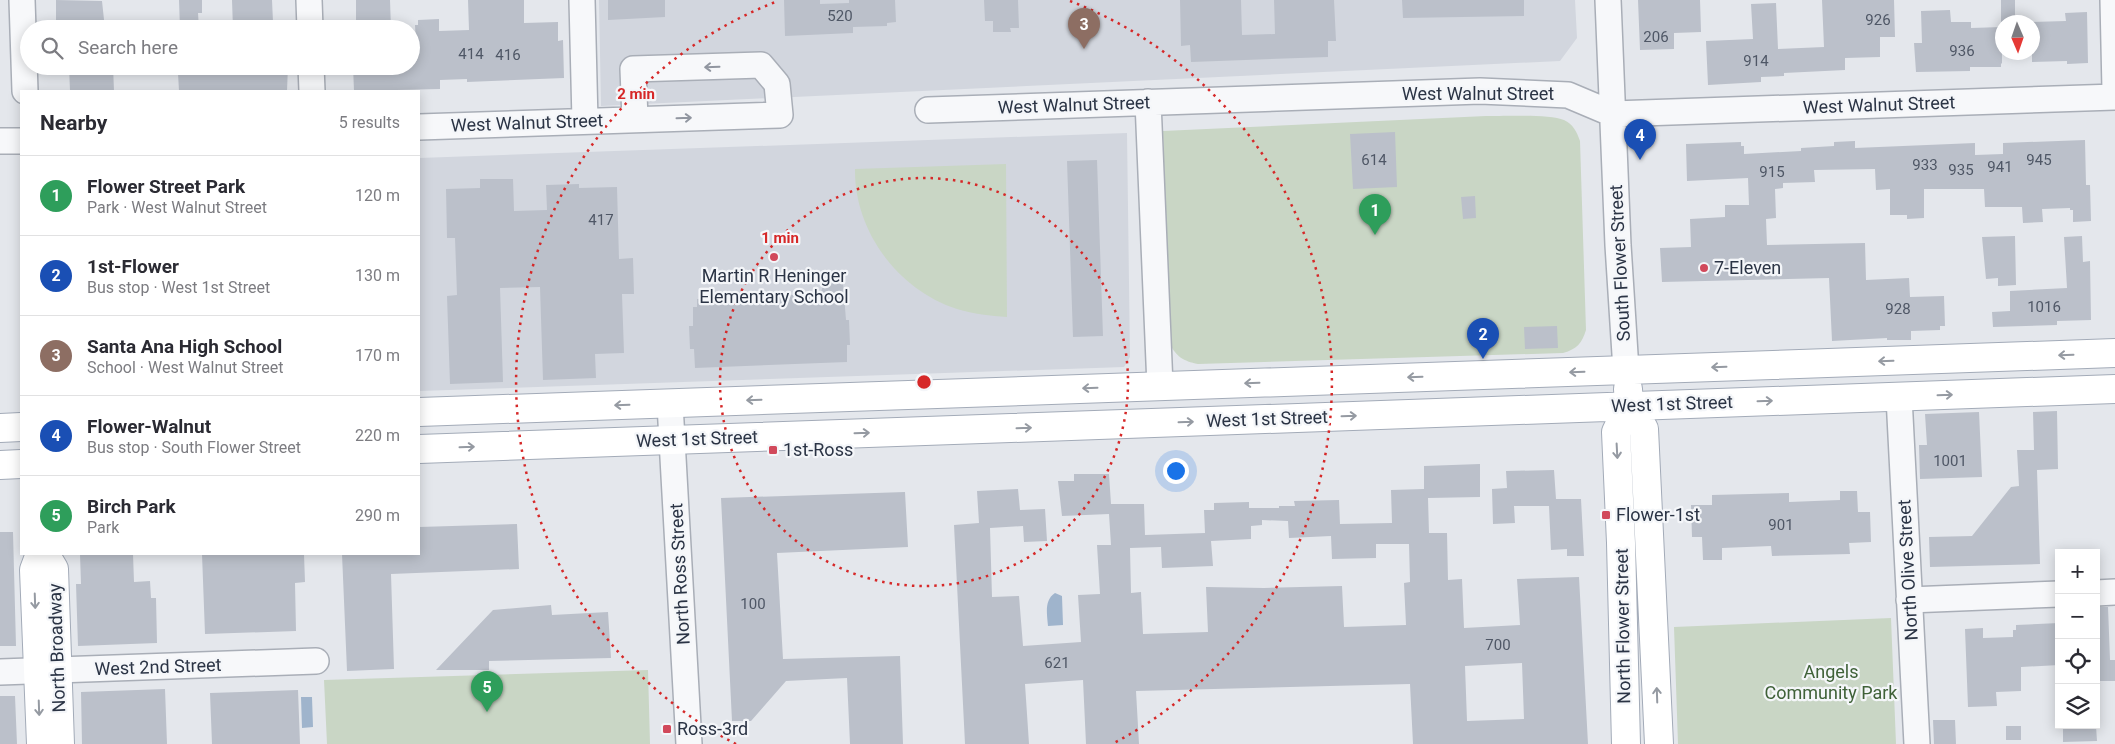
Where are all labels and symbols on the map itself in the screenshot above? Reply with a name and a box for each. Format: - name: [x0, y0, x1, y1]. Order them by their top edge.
- house number: 520: [827, 7, 853, 25]
- pin: 3: [1068, 8, 1100, 49]
- house number: 926: [1865, 11, 1891, 29]
- north arrow: [1995, 15, 2040, 60]
- house number: 206: [1643, 28, 1669, 46]
- house number: 936: [1949, 42, 1975, 60]
- house number: 414: [458, 45, 484, 63]
- house number: 416: [495, 46, 521, 64]
- house number: 914: [1743, 52, 1769, 70]
- one-way arrow: [704, 62, 720, 71]
- street label: West Walnut Street: [1402, 83, 1554, 104]
- text: 2 min: [617, 85, 655, 103]
- street label: West Walnut Street: [997, 91, 1151, 118]
- street label: West Walnut Street: [1802, 91, 1956, 118]
- street label: West Walnut Street: [450, 109, 604, 136]
- one-way arrow: [676, 113, 692, 123]
- pin: 4: [1624, 119, 1656, 160]
- house number: 614: [1361, 151, 1387, 169]
- house number: 945: [2026, 151, 2052, 169]
- house number: 933: [1912, 156, 1938, 174]
- house number: 941: [1987, 158, 2013, 176]
- house number: 935: [1948, 161, 1974, 179]
- house number: 915: [1759, 163, 1785, 181]
- street label: South Flower Street: [1605, 184, 1634, 342]
- pin: 1: [1359, 194, 1391, 235]
- house number: 417: [588, 211, 614, 229]
- text: 1 min: [761, 229, 799, 247]
- marker: Martin R Heninger Elementary School: [768, 251, 780, 263]
- place label: 7-Eleven: [1714, 257, 1781, 278]
- marker: 7-Eleven: [1698, 262, 1710, 274]
- place label: Martin R Heninger Elementary School: [699, 265, 849, 307]
- house number: 1016: [2027, 298, 2061, 316]
- house number: 928: [1885, 300, 1911, 318]
- pin: 2: [1467, 318, 1499, 359]
- one-way arrow: [2059, 350, 2075, 359]
- one-way arrow: [1879, 357, 1895, 366]
- one-way arrow: [1711, 363, 1727, 372]
- one-way arrow: [1569, 367, 1586, 377]
- centre of rings: [915, 373, 933, 391]
- one-way arrow: [1407, 373, 1423, 382]
- one-way arrow: [1245, 378, 1261, 388]
- one-way arrow: [1082, 384, 1098, 393]
- one-way arrow: [1936, 390, 1953, 400]
- street label: West 1st Street: [1611, 391, 1733, 416]
- one-way arrow: [746, 396, 762, 405]
- one-way arrow: [1756, 396, 1773, 406]
- one-way arrow: [614, 401, 630, 410]
- street label: West 1st Street: [1206, 406, 1328, 431]
- one-way arrow: [1340, 411, 1357, 421]
- one-way arrow: [1178, 418, 1194, 427]
- one-way arrow: [1016, 423, 1032, 432]
- street label: West 1st Street: [636, 426, 758, 451]
- one-way arrow: [853, 428, 869, 438]
- place label: 1st-Ross: [783, 439, 853, 460]
- one-way arrow: [1612, 442, 1621, 458]
- one-way arrow: [459, 443, 475, 452]
- marker: 1st-Ross: [767, 444, 779, 456]
- house number: 1001: [1933, 452, 1967, 470]
- your location: [1163, 458, 1189, 484]
- street label: North Olive Street: [1893, 499, 1922, 641]
- street label: North Ross Street: [665, 503, 694, 645]
- place label: Flower-1st: [1616, 504, 1700, 525]
- marker: Flower-1st: [1600, 509, 1612, 521]
- house number: 901: [1768, 516, 1794, 534]
- street label: North Flower Street: [1611, 548, 1634, 704]
- street label: North Broadway: [44, 583, 69, 713]
- one-way arrow: [30, 592, 40, 609]
- house number: 100: [740, 595, 766, 613]
- house number: 700: [1485, 636, 1511, 654]
- street label: West 2nd Street: [94, 654, 222, 679]
- house number: 621: [1044, 654, 1070, 672]
- park label: Angels Community Park: [1765, 661, 1898, 703]
- pin: 5: [471, 671, 503, 712]
- one-way arrow: [1652, 688, 1661, 704]
- one-way arrow: [34, 699, 44, 715]
- place label: Ross-3rd: [677, 718, 748, 739]
- marker: Ross-3rd: [661, 723, 673, 735]

